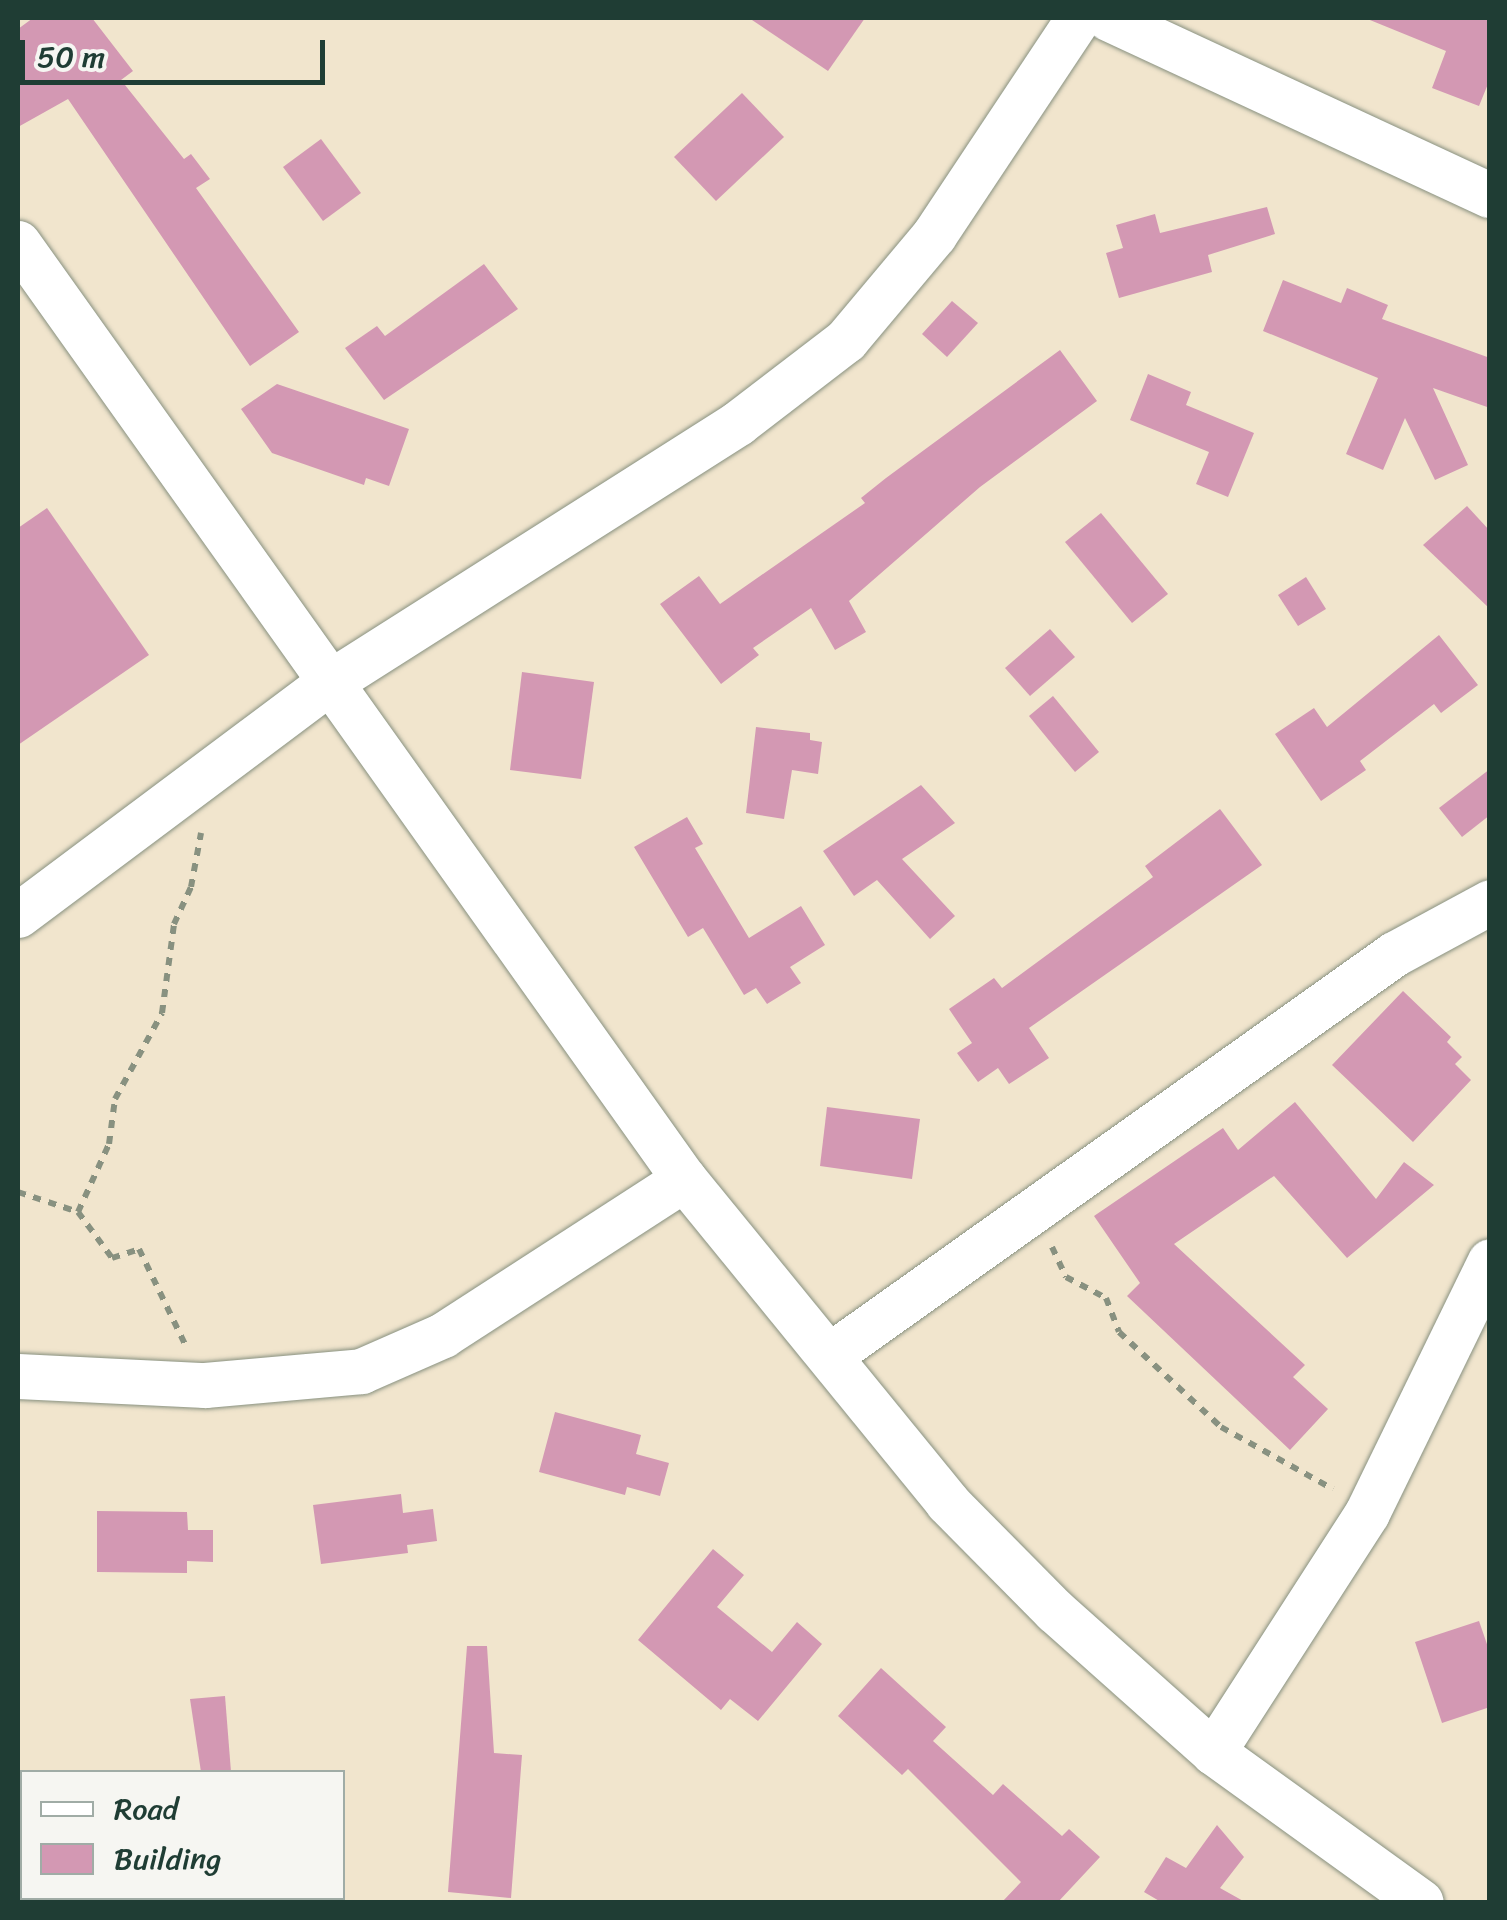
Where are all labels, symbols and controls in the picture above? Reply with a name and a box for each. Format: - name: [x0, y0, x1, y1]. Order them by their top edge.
- scale bar: [25, 20, 330, 82]
- text: 50 m: [37, 30, 105, 84]
- legend: [20, 1770, 345, 1900]
- text: Road: [114, 1782, 178, 1836]
- text: Building: [114, 1832, 221, 1886]

